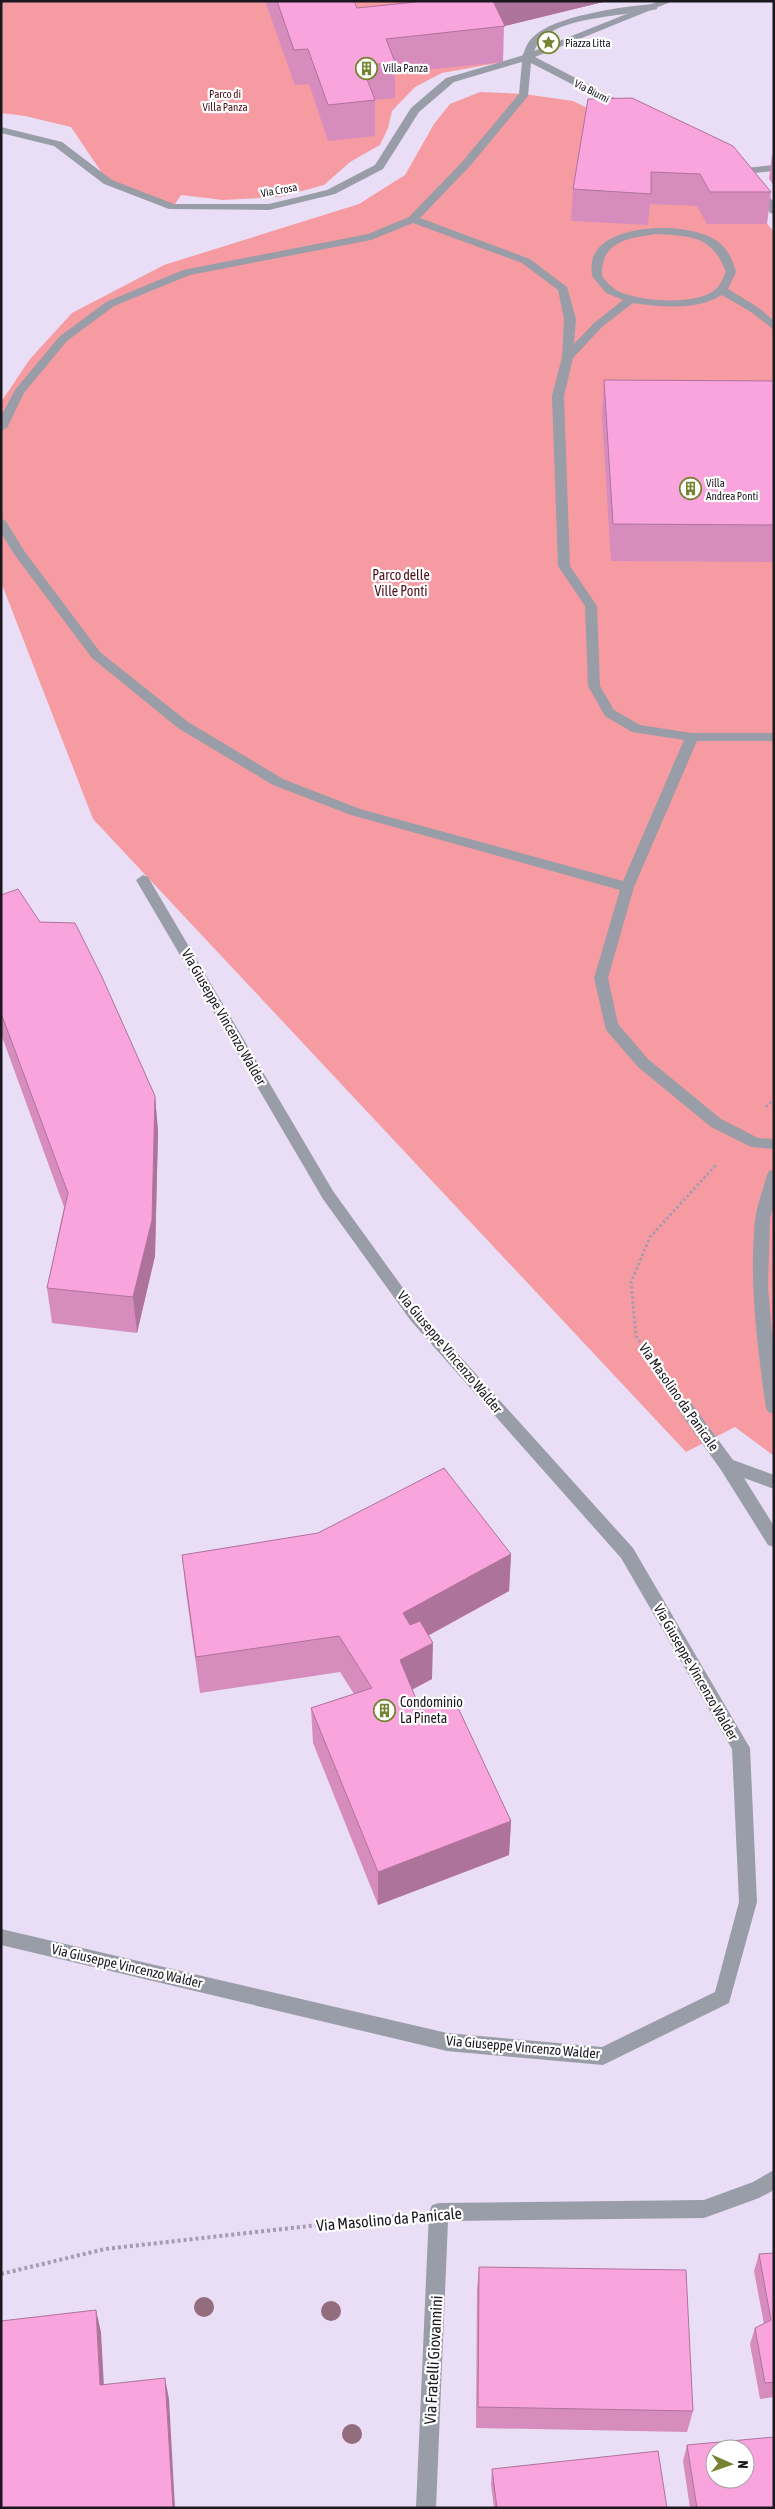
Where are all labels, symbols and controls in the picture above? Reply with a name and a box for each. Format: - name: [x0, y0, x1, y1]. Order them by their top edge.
- place icon: Piazza Litta: [537, 31, 561, 55]
- place label: Piazza Litta: [565, 37, 611, 49]
- building icon: Villa Panza: [355, 56, 379, 80]
- place label: Villa Panza: [383, 62, 428, 74]
- street label: Via Biumi: [572, 77, 612, 105]
- park label: Parco di Villa Panza: [202, 88, 248, 113]
- street label: Via Crosa: [260, 181, 298, 199]
- building icon: Villa Andrea Ponti: [678, 477, 702, 501]
- place label: Villa Andrea Ponti: [706, 477, 758, 502]
- park label: Parco delle Ville Ponti: [372, 567, 430, 599]
- street label: Via Giuseppe Vincenzo Walder: [179, 946, 270, 1089]
- street label: Via Giuseppe Vincenzo Walder: [394, 1288, 506, 1417]
- street label: Via Masolino da Panicale: [636, 1340, 722, 1454]
- street label: Via Giuseppe Vincenzo Walder: [651, 1601, 742, 1744]
- place label: Condominio La Pineta: [400, 1694, 463, 1726]
- building icon: Condominio La Pineta: [372, 1698, 396, 1722]
- street label: Via Giuseppe Vincenzo Walder: [50, 1941, 205, 1991]
- street label: Via Giuseppe Vincenzo Walder: [445, 2032, 601, 2062]
- street label: Via Masolino da Panicale: [315, 2204, 463, 2234]
- street label: Via Fratelli Giovannini: [421, 2295, 445, 2425]
- north arrow: [705, 2439, 755, 2489]
- text: N: [735, 2460, 751, 2469]

